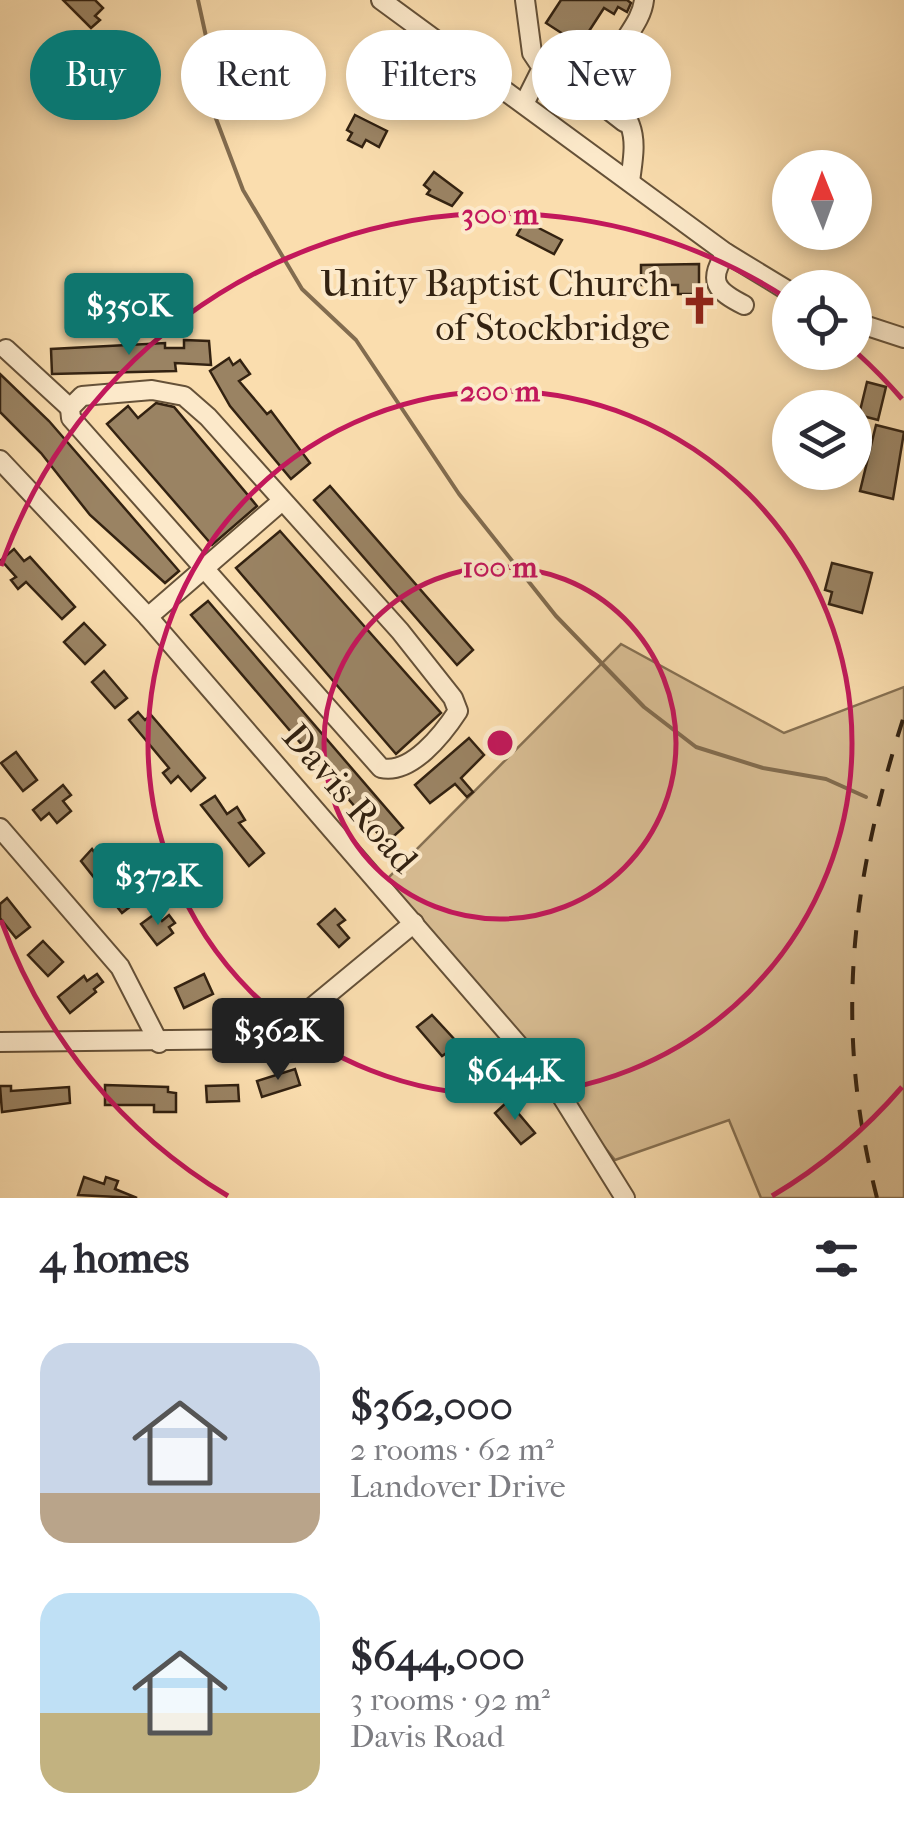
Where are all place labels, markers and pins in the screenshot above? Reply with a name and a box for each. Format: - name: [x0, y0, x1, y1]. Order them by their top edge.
- place label: Unity Baptist Church of Stockbridge: [320, 261, 670, 350]
- pin: $350K: [59, 273, 199, 358]
- church icon: Unity Baptist Church of Stockbridge: [679, 284, 721, 326]
- centre of rings: [482, 725, 518, 761]
- pin: $372K: [88, 843, 228, 928]
- pin: $362K: [208, 998, 348, 1083]
- pin: $644K: [445, 1038, 585, 1123]

